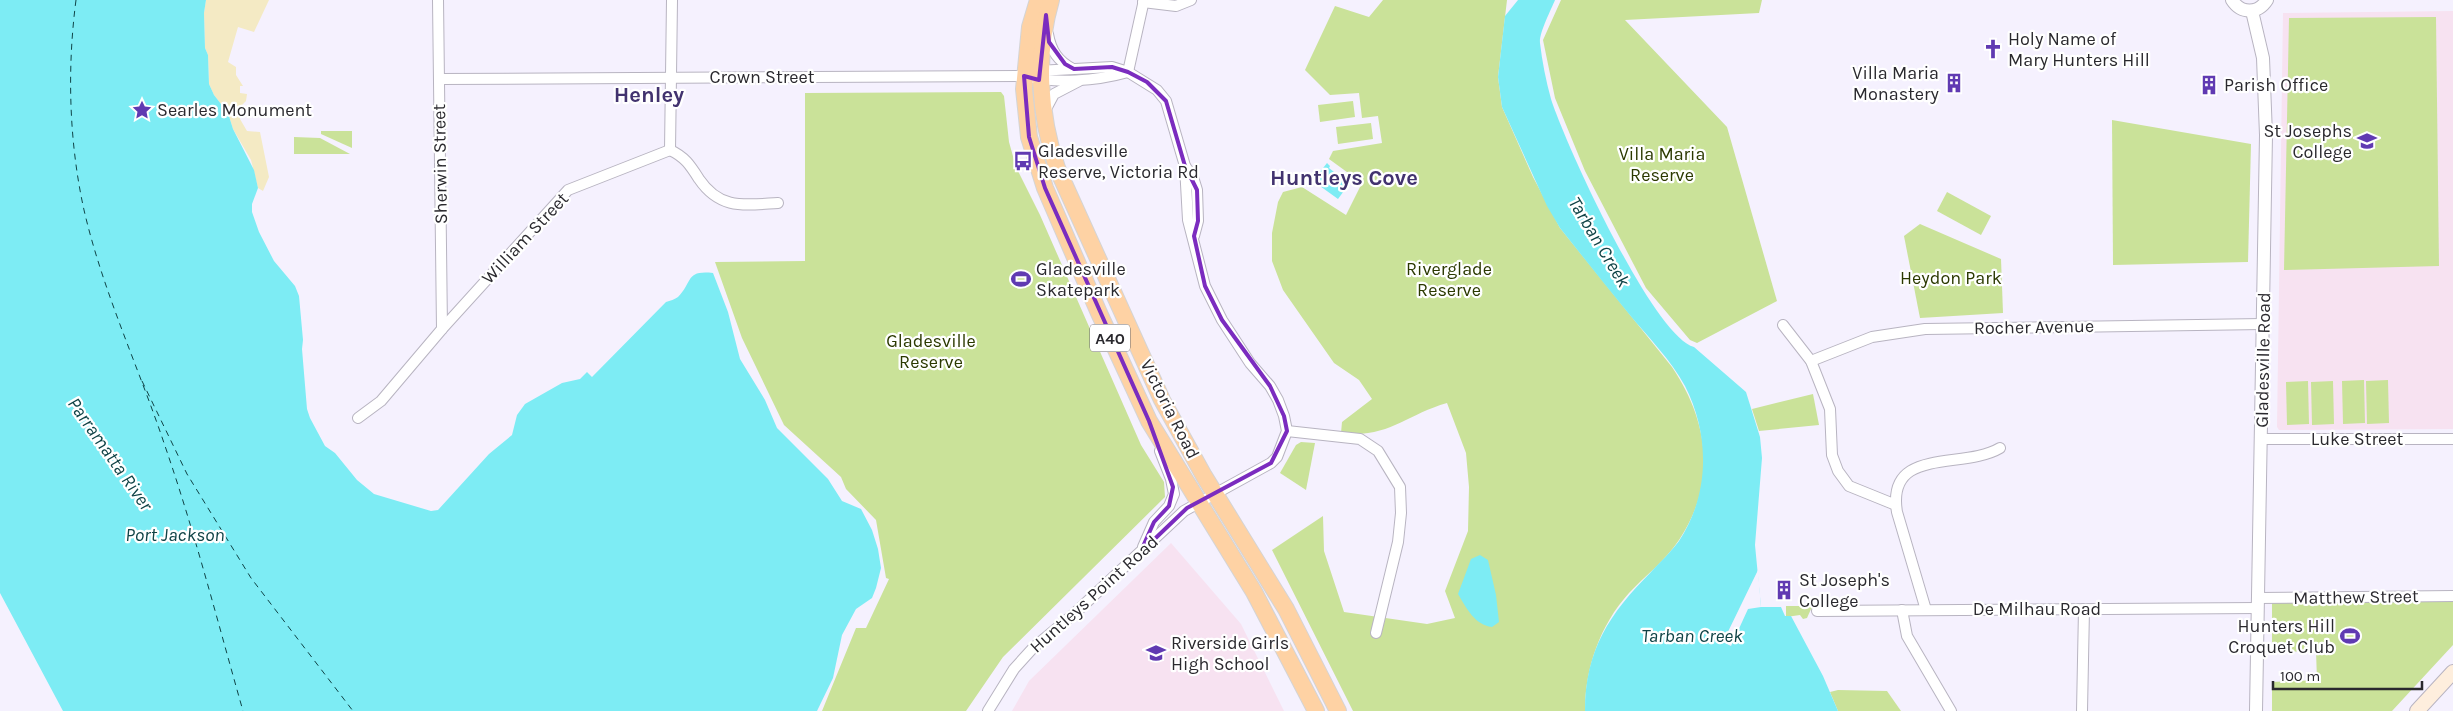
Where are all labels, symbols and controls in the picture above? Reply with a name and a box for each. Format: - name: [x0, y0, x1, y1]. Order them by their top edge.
- place label: Holy Name of Mary Hunters Hill: [2008, 28, 2150, 71]
- church icon: Holy Name of Mary Hunters Hill: [1982, 38, 2004, 60]
- place label: Villa Maria Monastery: [1852, 62, 1940, 105]
- street label: Crown Street: [710, 66, 815, 88]
- building icon: Villa Maria Monastery: [1943, 72, 1965, 94]
- building icon: Parish Office: [2198, 74, 2220, 96]
- place label: Parish Office: [2224, 74, 2328, 96]
- district label: Henley: [614, 82, 684, 108]
- place icon: Searles Monument: [131, 99, 153, 121]
- place label: Searles Monument: [157, 99, 312, 121]
- street label: Sherwin Street: [428, 103, 452, 224]
- place label: St Josephs College: [2263, 120, 2352, 163]
- school or university icon: St Josephs College: [2356, 130, 2378, 152]
- place label: Gladesville Reserve, Victoria Rd: [1038, 140, 1199, 183]
- park label: Villa Maria Reserve: [1619, 143, 1705, 186]
- bus stop icon: Gladesville Reserve, Victoria Rd: [1012, 150, 1034, 172]
- district label: Huntleys Cove: [1270, 165, 1418, 191]
- street label: William Street: [477, 187, 573, 288]
- water label: Tarban Creek: [1563, 193, 1635, 291]
- place label: Gladesville Skatepark: [1036, 258, 1126, 301]
- park label: Riverglade Reserve: [1406, 258, 1492, 301]
- park label: Heydon Park: [1900, 267, 2002, 289]
- sports icon: Gladesville Skatepark: [1010, 268, 1032, 290]
- street label: Gladesville Road: [2251, 292, 2275, 428]
- street label: Rocher Avenue: [1974, 315, 2094, 339]
- road number: A40: [1090, 324, 1130, 352]
- park label: Gladesville Reserve: [886, 330, 976, 373]
- street label: Victoria Road: [1135, 356, 1205, 462]
- water label: Parramatta River: [63, 393, 158, 516]
- street label: Luke Street: [2311, 428, 2403, 450]
- water label: Port Jackson: [125, 524, 225, 546]
- street label: Huntleys Point Road: [1025, 530, 1163, 658]
- place label: St Joseph's College: [1799, 569, 1890, 612]
- building icon: St Joseph's College: [1773, 579, 1795, 601]
- street label: Matthew Street: [2293, 585, 2419, 609]
- street label: De Milhau Road: [1973, 598, 2101, 620]
- place label: Hunters Hill Croquet Club: [2228, 615, 2335, 658]
- water label: Tarban Creek: [1641, 625, 1743, 647]
- sports icon: Hunters Hill Croquet Club: [2339, 625, 2361, 647]
- place label: Riverside Girls High School: [1171, 632, 1289, 675]
- school or university icon: Riverside Girls High School: [1145, 642, 1167, 664]
- scale bar: [2273, 658, 2422, 690]
- text: 100 m: [2280, 667, 2320, 685]

